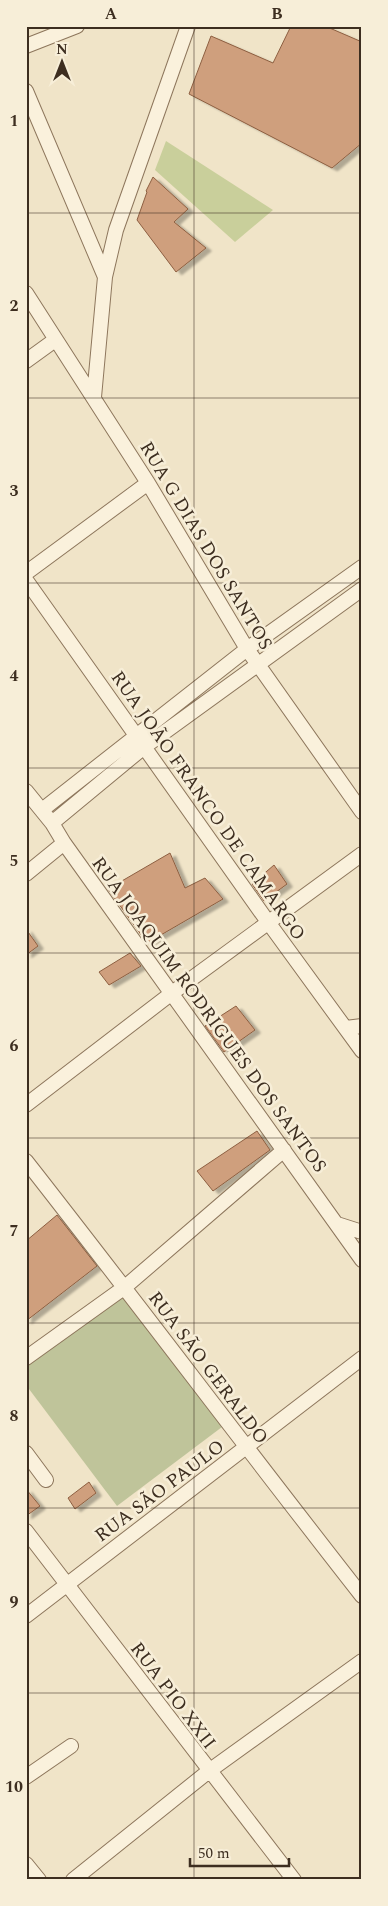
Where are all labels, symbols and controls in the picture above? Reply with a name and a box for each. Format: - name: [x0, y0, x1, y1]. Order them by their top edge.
- text: A: [105, 2, 118, 26]
- text: B: [271, 2, 283, 26]
- north arrow: [38, 38, 88, 88]
- text: N: [56, 39, 68, 60]
- text: 1: [10, 109, 18, 133]
- text: 2: [10, 294, 19, 318]
- street label: RUA G DIAS DOS SANTOS: [132, 436, 280, 656]
- text: 3: [10, 479, 19, 503]
- text: 4: [10, 664, 19, 688]
- street label: RUA JOÃO FRANCO DE CAMARGO: [103, 665, 312, 947]
- text: 5: [10, 849, 18, 873]
- street label: RUA JOAQUIM RODRIGUES DOS SANTOS: [84, 851, 334, 1179]
- text: 6: [10, 1034, 19, 1058]
- text: 7: [10, 1219, 19, 1243]
- street label: RUA SÃO GERALDO: [140, 1285, 275, 1451]
- text: 8: [10, 1404, 19, 1428]
- street label: RUA SÃO PAULO: [89, 1433, 231, 1550]
- text: 9: [10, 1590, 19, 1614]
- street label: RUA PIO XXII: [123, 1636, 223, 1756]
- text: 10: [5, 1775, 23, 1799]
- scale bar: [190, 1836, 289, 1868]
- text: 50 m: [198, 1842, 230, 1865]

